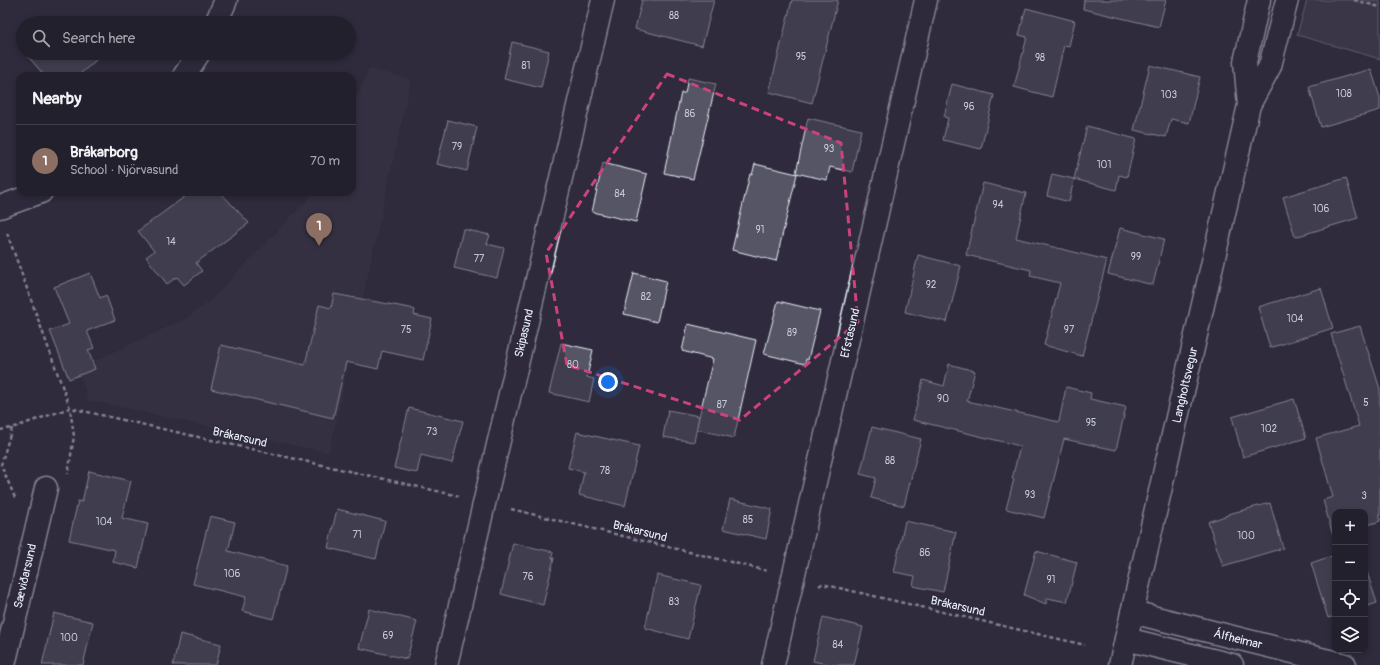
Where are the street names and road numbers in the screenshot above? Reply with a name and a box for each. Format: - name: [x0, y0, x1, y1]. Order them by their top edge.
- street label: Skipasund: [512, 307, 537, 359]
- street label: Efstasund: [837, 307, 864, 360]
- street label: Langholtsvegur: [1169, 345, 1202, 425]
- street label: Brákarsund: [211, 424, 269, 451]
- street label: Brákarsund: [611, 518, 669, 545]
- street label: Sæviðarsund: [11, 542, 40, 610]
- street label: Brákarsund: [929, 593, 987, 620]
- street label: Álfheimar: [1212, 625, 1265, 653]

